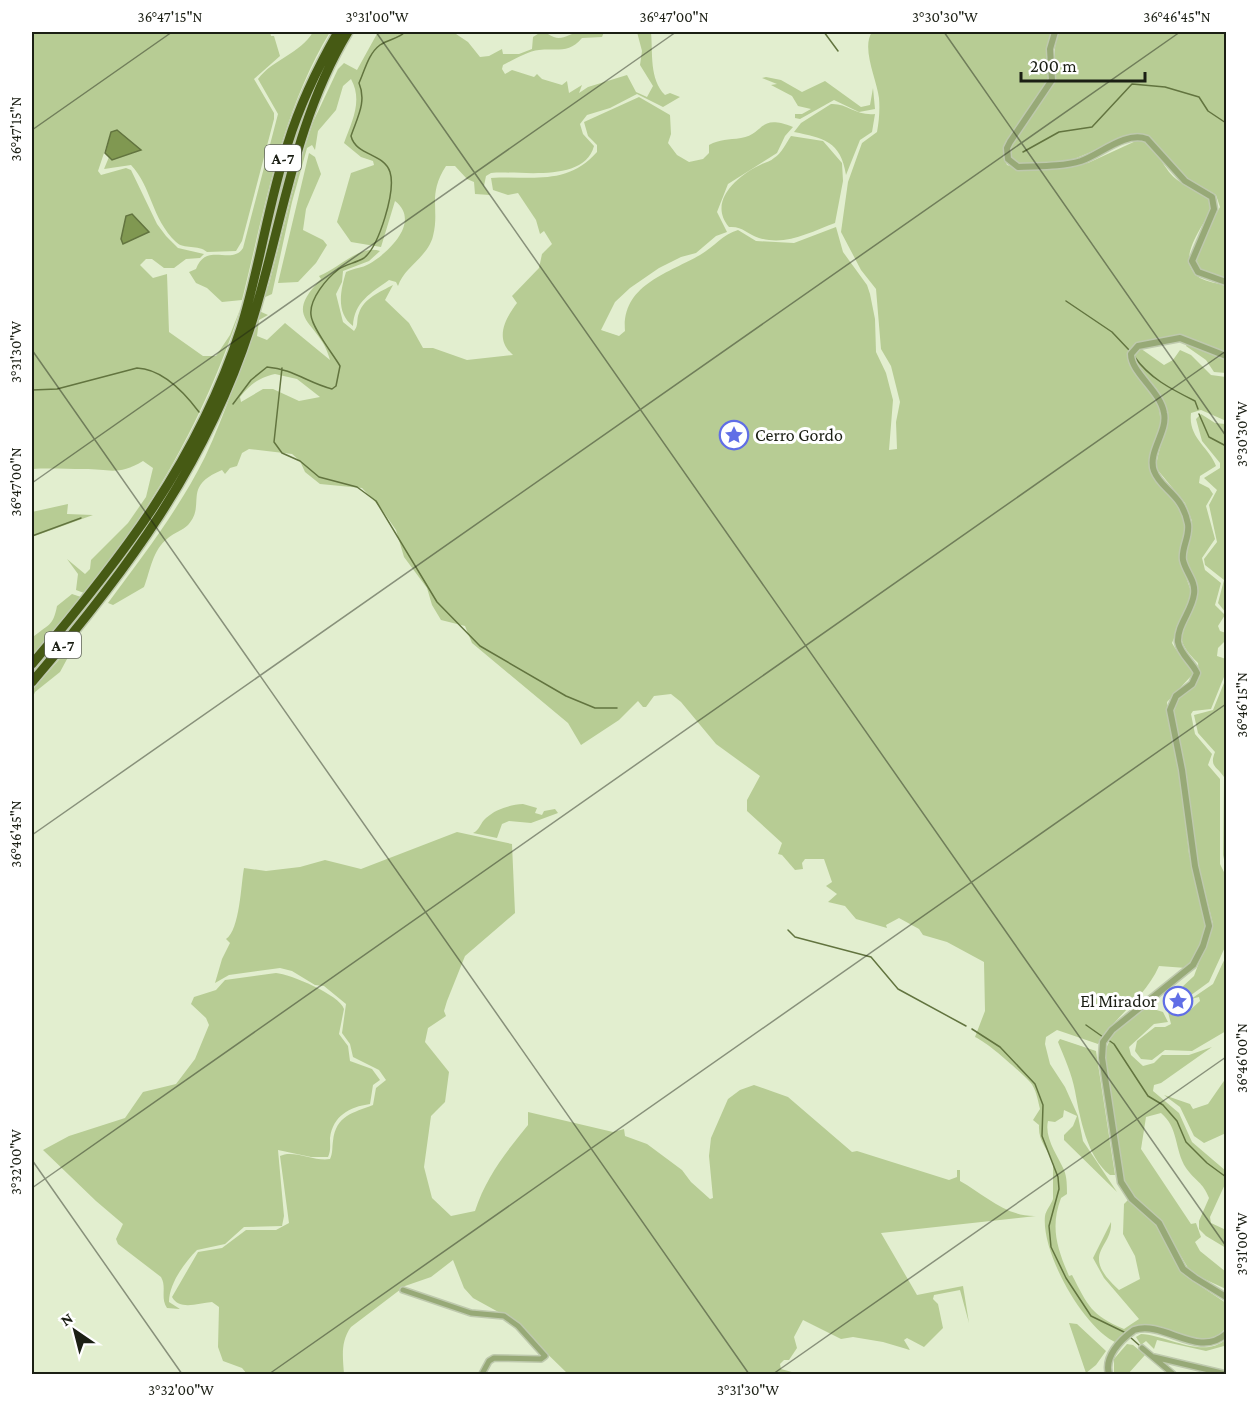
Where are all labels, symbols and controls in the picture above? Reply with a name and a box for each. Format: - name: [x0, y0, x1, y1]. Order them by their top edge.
- text: 36°47'15"N: [138, 9, 203, 25]
- text: 3°31'00"W: [345, 9, 409, 25]
- text: 36°47'00"N: [639, 9, 709, 25]
- text: 3°30'30"W: [912, 9, 978, 25]
- text: 36°46'45"N: [1143, 9, 1211, 25]
- scale bar: [1021, 45, 1146, 83]
- text: 200 m: [1030, 56, 1077, 76]
- text: 36°47'15"N: [8, 96, 24, 161]
- road number: A-7: [265, 145, 301, 171]
- text: 3°31'30"W: [8, 321, 24, 383]
- text: 3°30'30"W: [1234, 401, 1250, 467]
- place icon: Cerro Gordo: [718, 419, 750, 451]
- place label: Cerro Gordo: [755, 425, 843, 445]
- text: 36°47'00"N: [8, 447, 24, 517]
- road number: A-7: [45, 632, 81, 658]
- text: 36°46'15"N: [1234, 672, 1250, 738]
- text: 36°46'45"N: [8, 800, 24, 868]
- place icon: El Mirador: [1162, 985, 1194, 1017]
- place label: El Mirador: [1080, 991, 1158, 1011]
- text: 36°46'00"N: [1234, 1023, 1250, 1093]
- text: 3°32'00"W: [8, 1129, 24, 1195]
- text: 3°31'00"W: [1234, 1212, 1250, 1276]
- north arrow: [45, 1301, 105, 1361]
- text: N: [57, 1309, 76, 1329]
- text: 3°32'00"W: [148, 1382, 214, 1398]
- text: 3°31'30"W: [717, 1382, 779, 1398]

